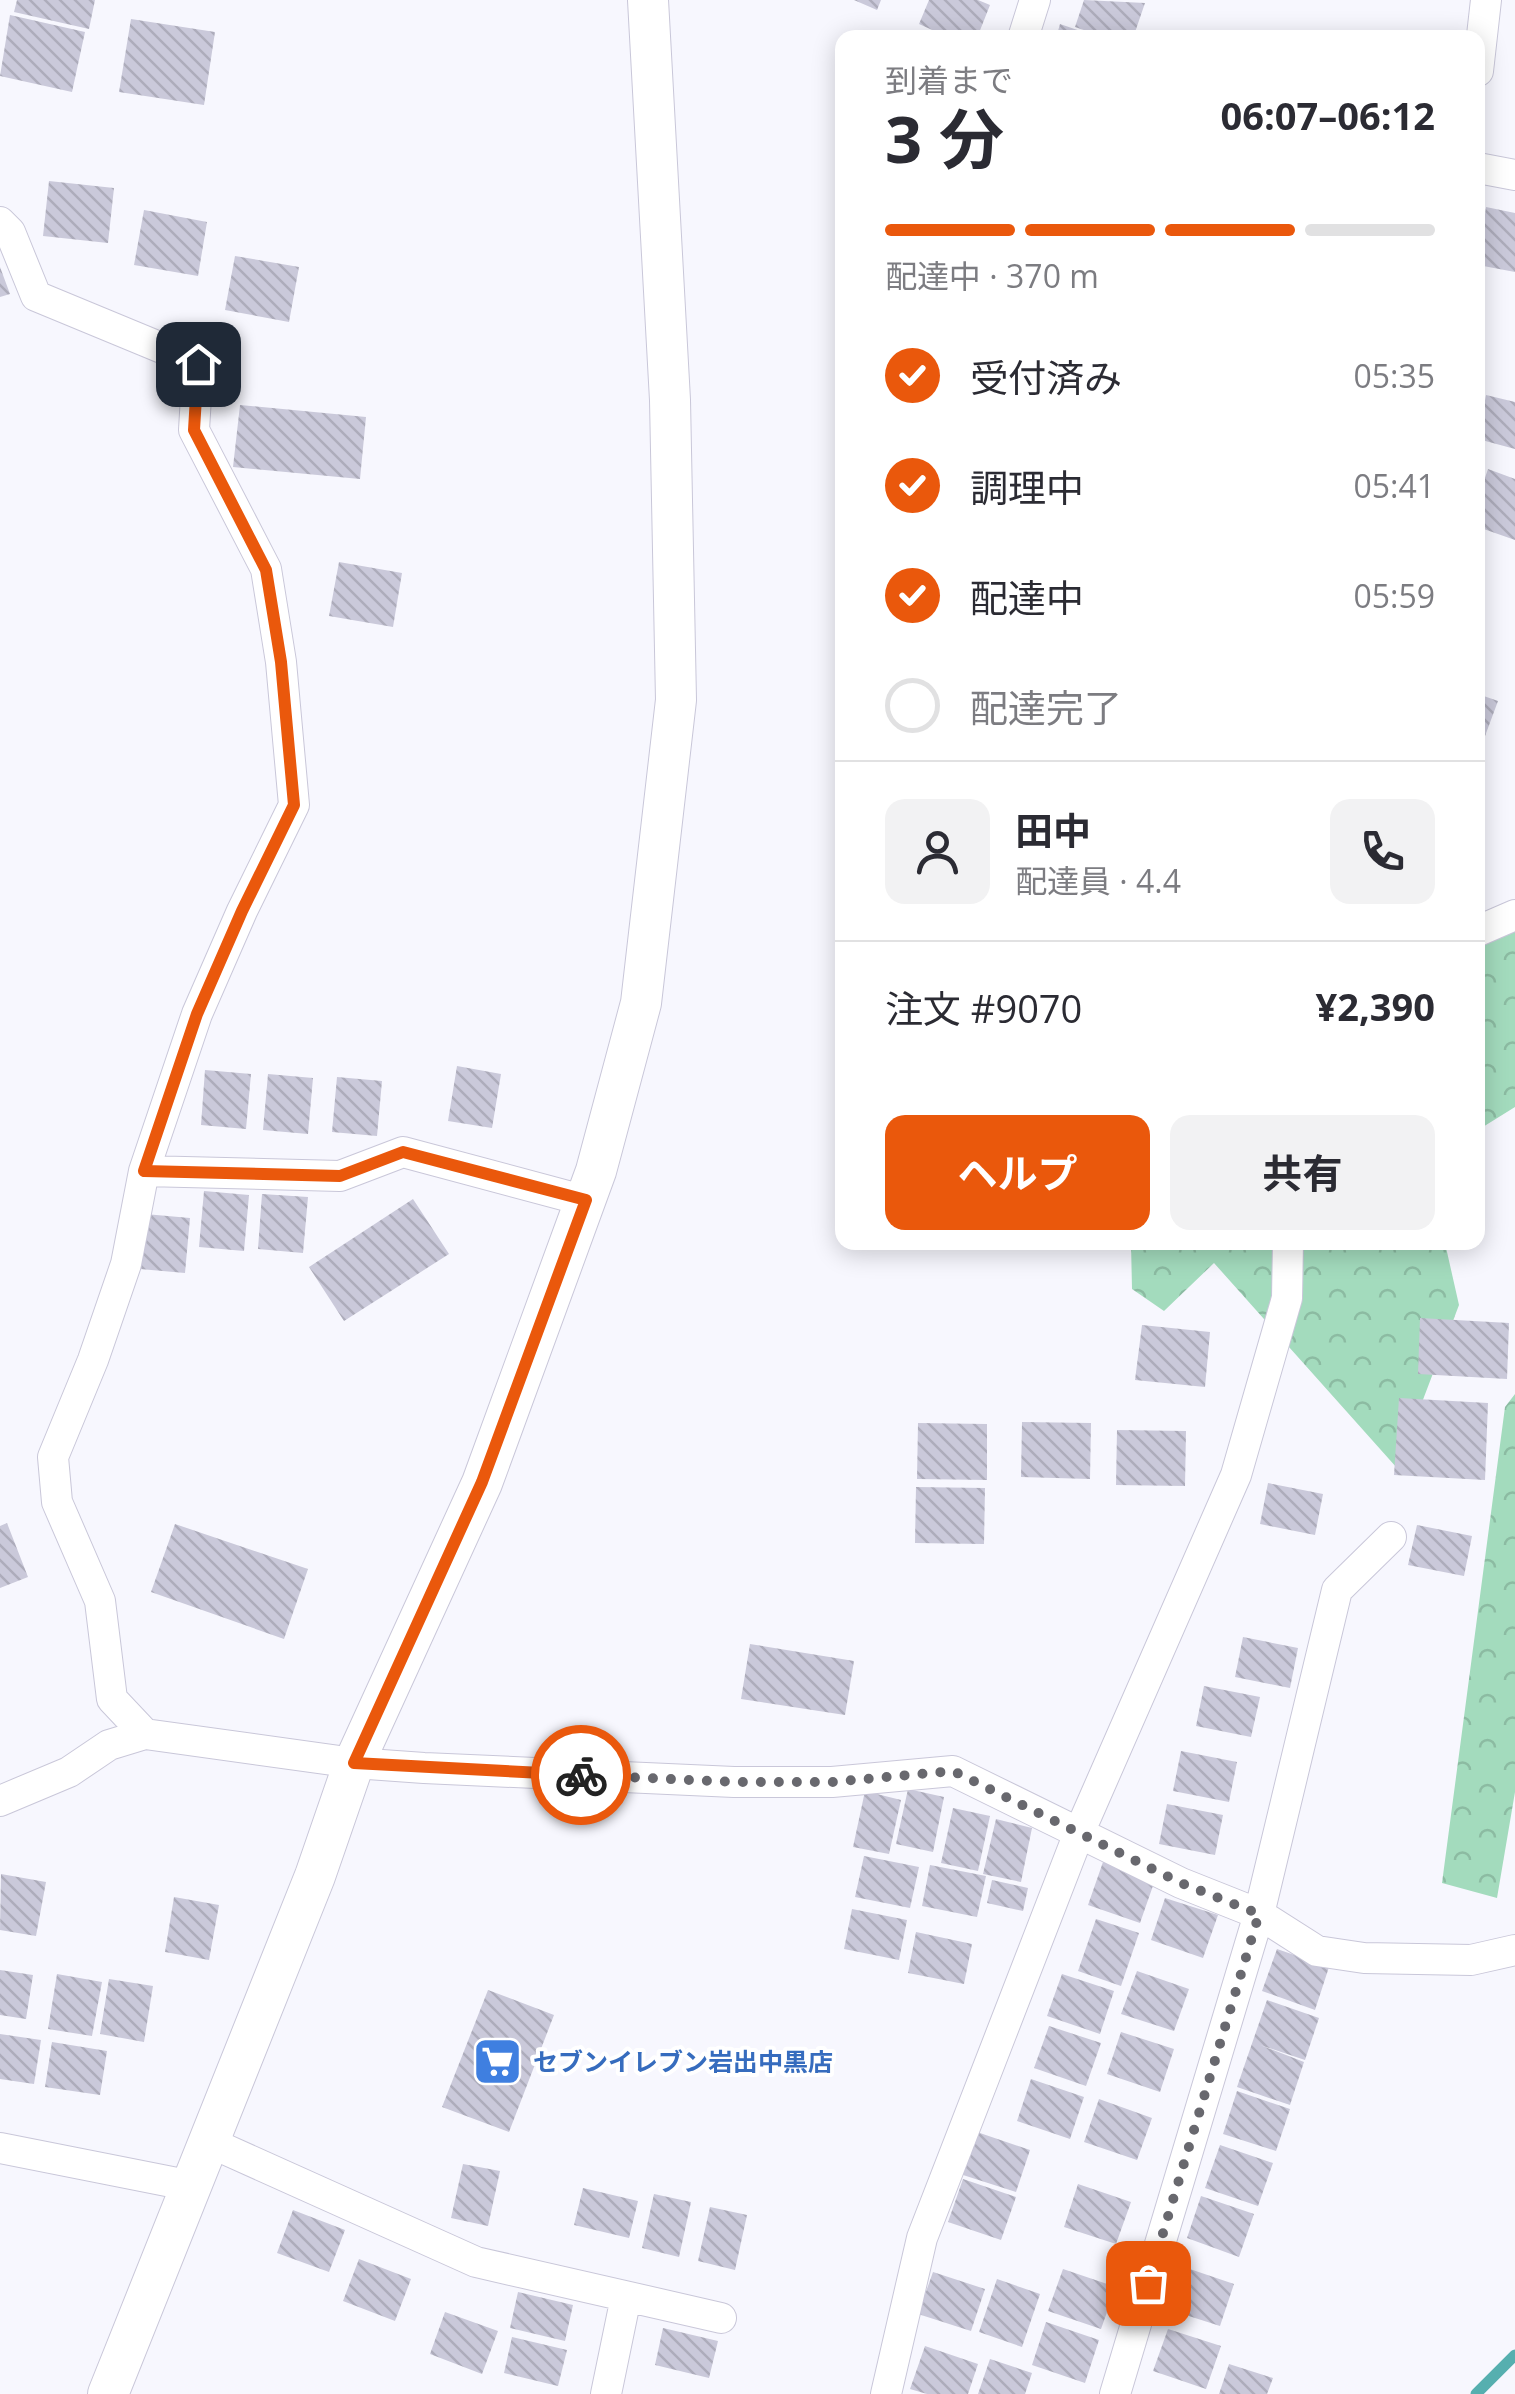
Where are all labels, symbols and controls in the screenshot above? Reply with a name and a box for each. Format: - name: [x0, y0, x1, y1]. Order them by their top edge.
- text: 到着まで: [885, 58, 1013, 101]
- text: 06:07–06:12: [1221, 89, 1435, 141]
- text: 3 分: [885, 94, 1004, 182]
- text: 配達中 · 370 m: [885, 254, 1099, 297]
- pin: [156, 322, 241, 407]
- icon: home: [171, 337, 226, 392]
- icon: check: [885, 348, 940, 403]
- text: 受付済み: [970, 351, 1122, 403]
- text: 05:35: [1353, 354, 1435, 397]
- icon: check: [885, 458, 940, 513]
- text: 調理中: [970, 461, 1084, 513]
- text: 05:41: [1353, 464, 1435, 507]
- icon: check: [885, 568, 940, 623]
- text: 配達中: [970, 571, 1084, 623]
- text: 05:59: [1353, 574, 1435, 617]
- text: 配達完了: [970, 681, 1122, 733]
- button: person: [885, 799, 990, 904]
- button: phone: [1330, 799, 1435, 904]
- text: 田中: [1015, 804, 1091, 856]
- text: 配達員 · 4.4: [1015, 859, 1181, 902]
- text: ¥2,390: [1316, 980, 1435, 1032]
- text: 注文 #9070: [885, 982, 1082, 1034]
- button: ヘルプ: [885, 1115, 1150, 1230]
- button: 共有: [1170, 1115, 1435, 1230]
- courier: [531, 1725, 631, 1825]
- icon: bike: [554, 1748, 609, 1803]
- supermarket icon: セブンイレブン岩出中黒店: [472, 2035, 524, 2087]
- place label: セブンイレブン岩出中黒店: [533, 2044, 833, 2078]
- pin: [1106, 2241, 1191, 2326]
- icon: bag: [1121, 2256, 1176, 2311]

